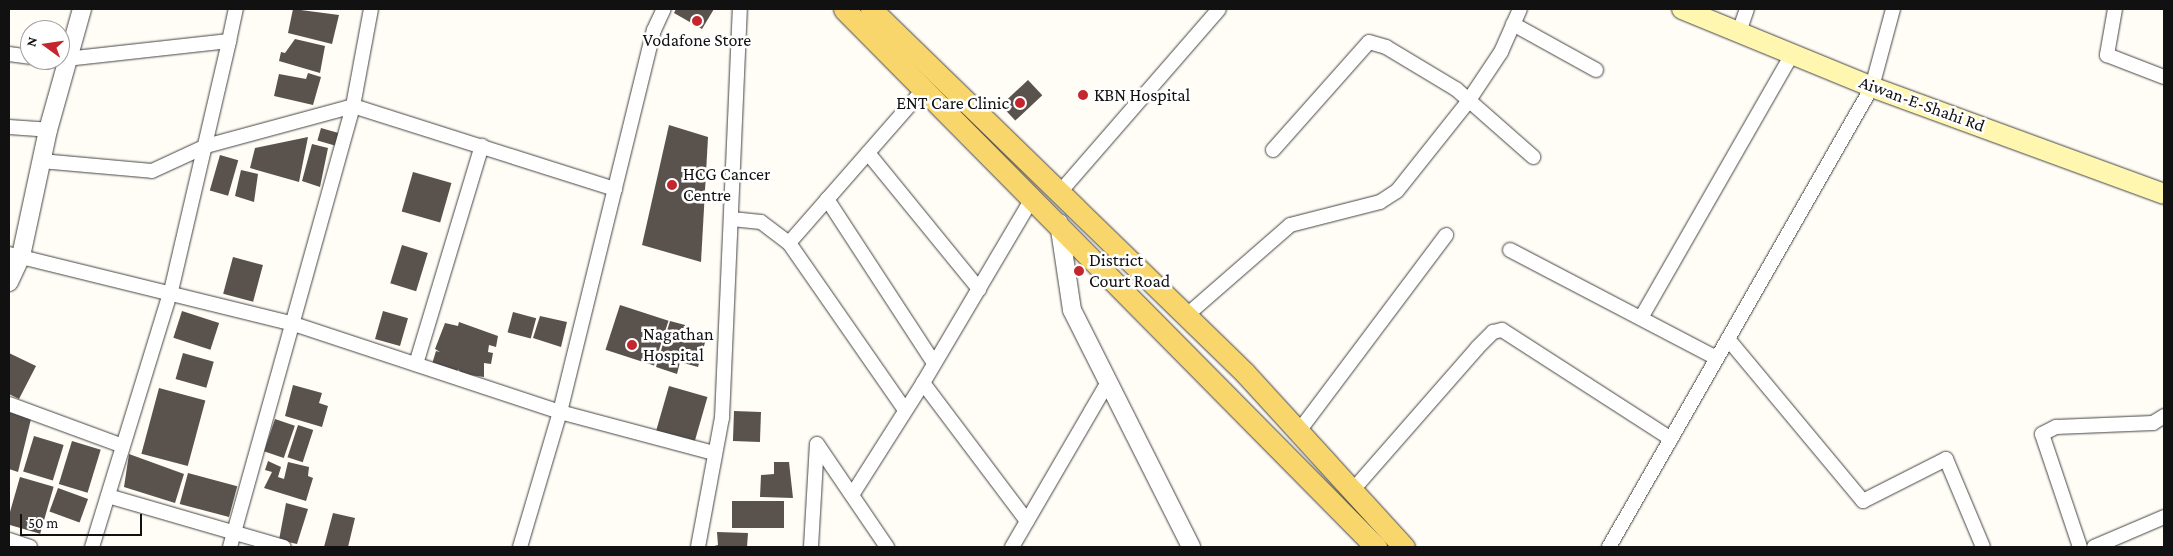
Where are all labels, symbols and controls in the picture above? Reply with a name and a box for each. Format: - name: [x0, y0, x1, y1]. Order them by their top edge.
- marker: Vodafone Store: [691, 15, 703, 27]
- north arrow: [20, 20, 70, 70]
- place label: Vodafone Store: [643, 29, 751, 51]
- text: N: [22, 35, 40, 48]
- street label: Aiwan-E-Shahi Rd: [1856, 71, 1988, 137]
- place label: KBN Hospital: [1094, 84, 1190, 106]
- marker: KBN Hospital: [1076, 88, 1090, 102]
- place label: ENT Care Clinic: [896, 92, 1009, 114]
- marker: ENT Care Clinic: [1013, 96, 1027, 110]
- place label: HCG Cancer Centre: [683, 164, 770, 206]
- marker: HCG Cancer Centre: [665, 178, 679, 192]
- place label: District Court Road: [1089, 250, 1170, 292]
- marker: District Court Road: [1073, 265, 1085, 277]
- place label: Nagathan Hospital: [643, 324, 714, 366]
- marker: Nagathan Hospital: [625, 338, 639, 352]
- scale bar: [22, 504, 145, 536]
- text: 50 m: [28, 515, 58, 531]

